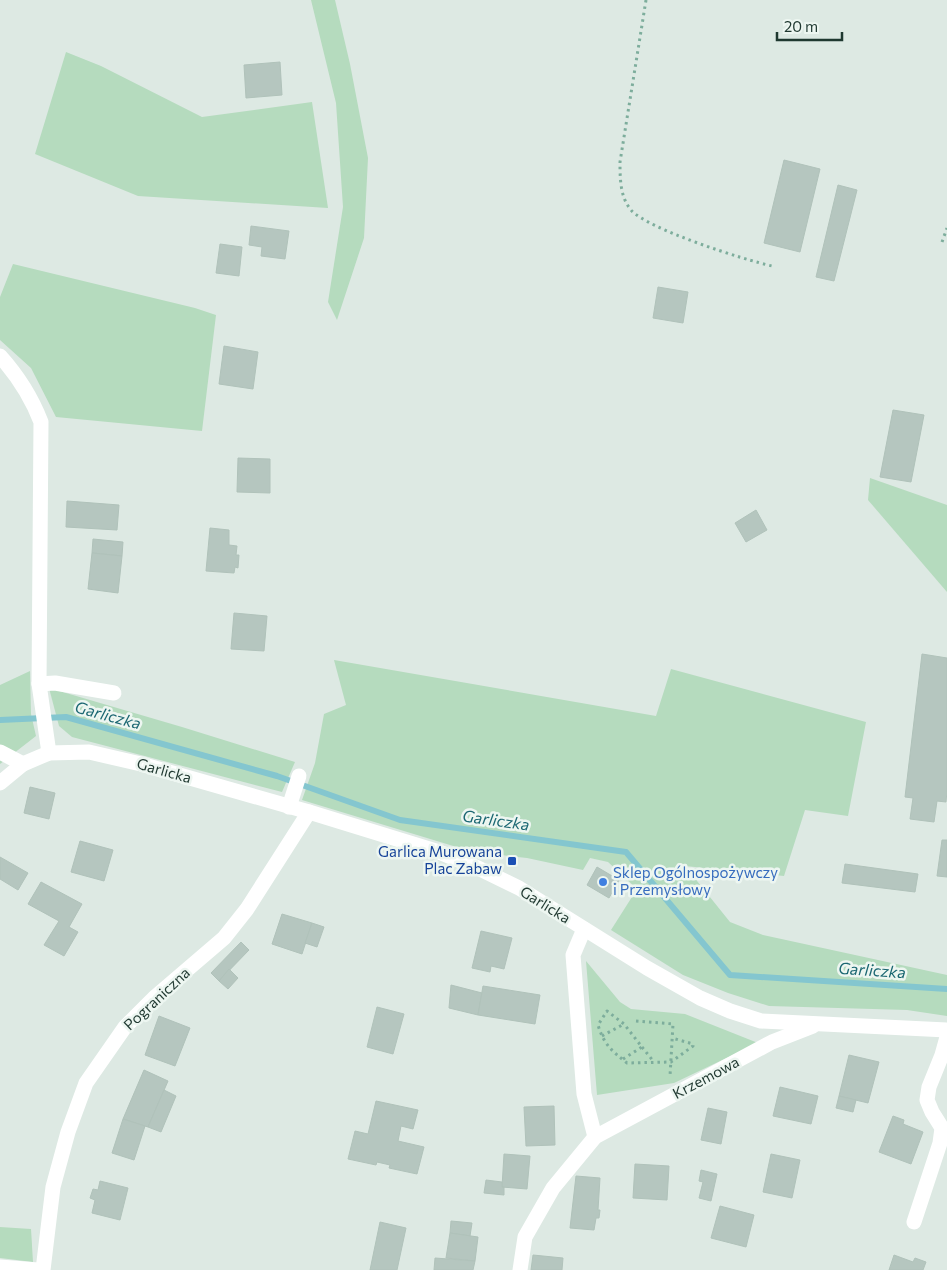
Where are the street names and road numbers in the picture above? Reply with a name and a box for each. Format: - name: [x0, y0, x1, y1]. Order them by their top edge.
- street label: Garlicka: [135, 754, 194, 786]
- street label: Garlicka: [517, 882, 574, 927]
- street label: Pograniczna: [120, 963, 193, 1033]
- street label: Krzemowa: [669, 1052, 742, 1102]

